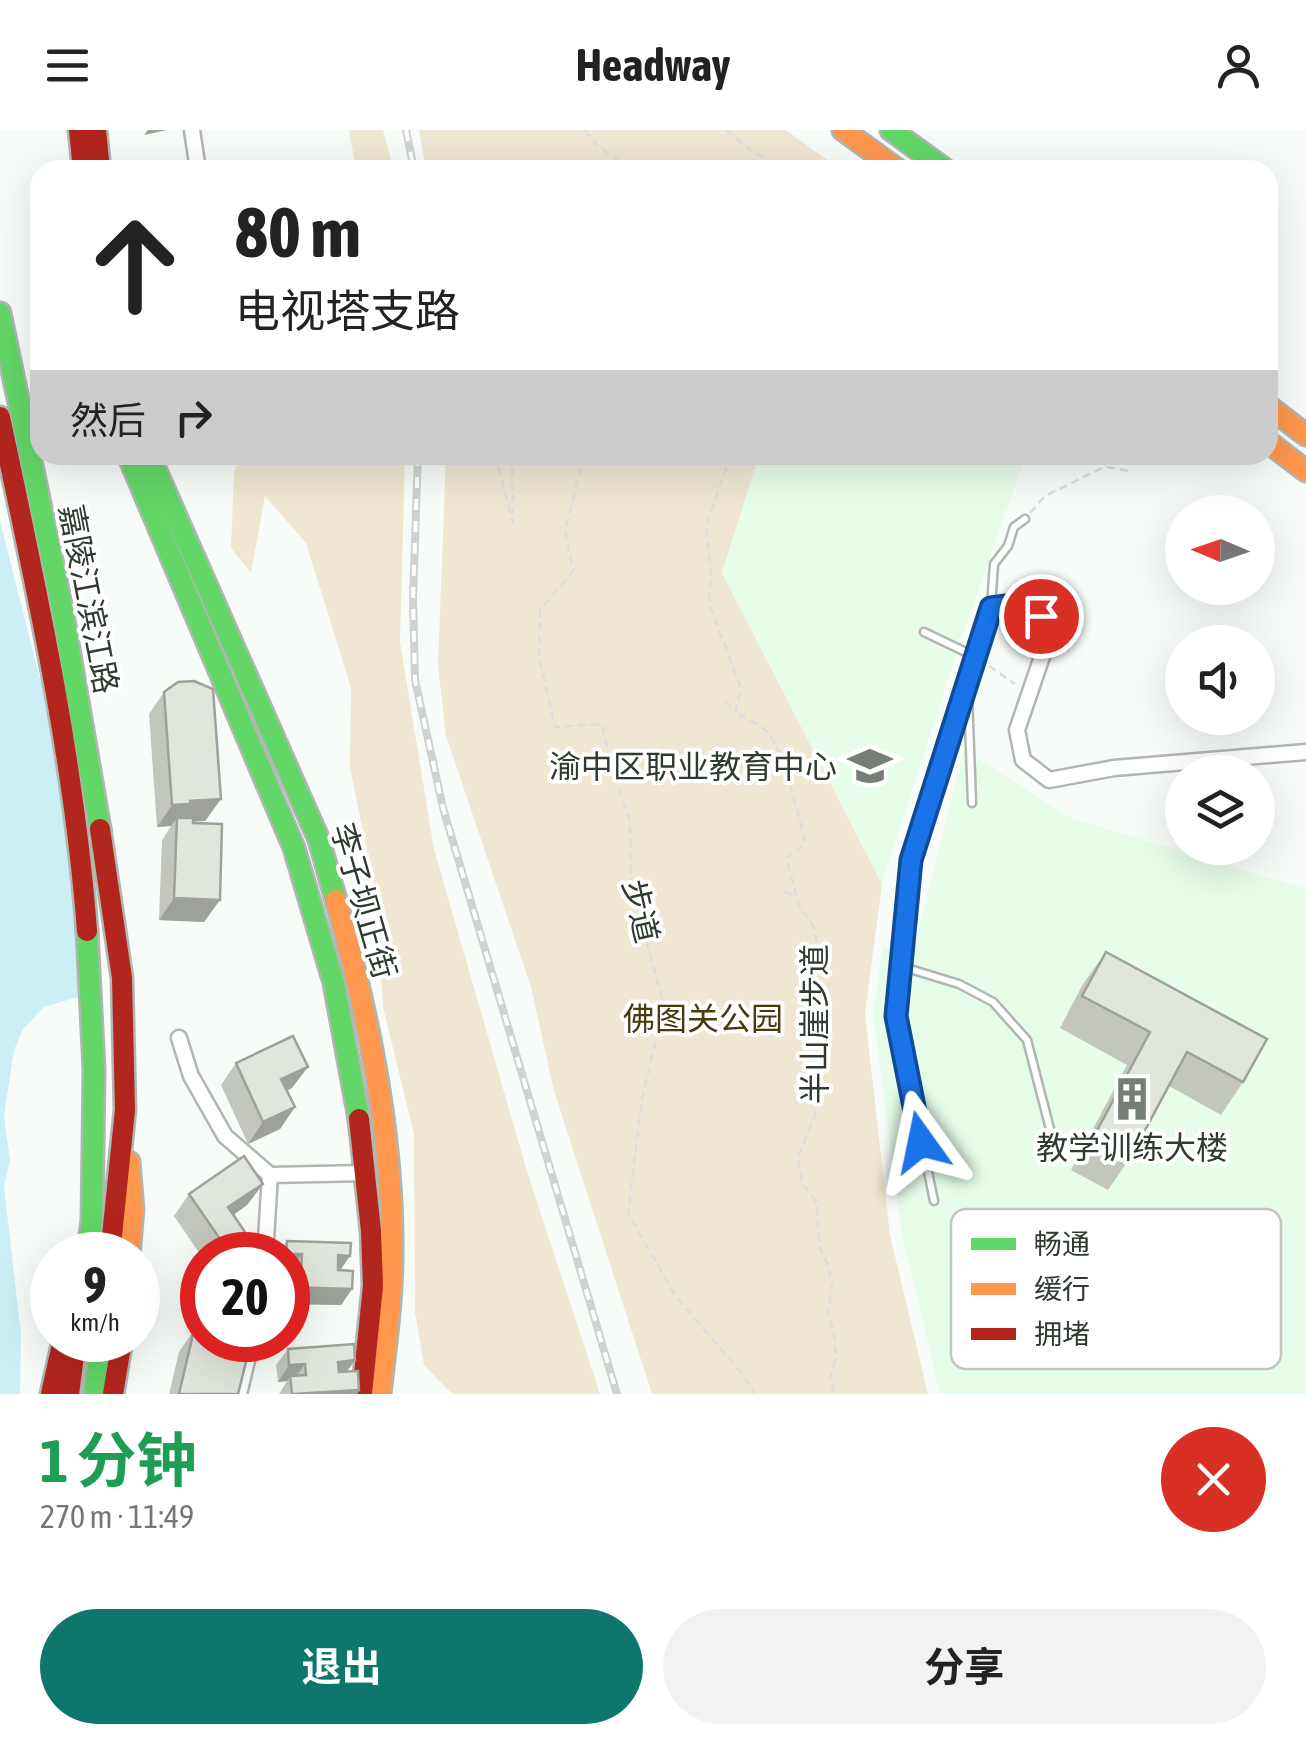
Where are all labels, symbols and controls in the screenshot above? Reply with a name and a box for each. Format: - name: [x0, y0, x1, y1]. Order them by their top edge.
- icon: menu: [40, 38, 95, 93]
- icon: person: [1211, 38, 1266, 93]
- text: Headway: [576, 39, 730, 91]
- text: 80 m: [235, 192, 361, 272]
- icon: ahead: [70, 200, 200, 330]
- text: 电视塔支路: [235, 285, 460, 337]
- icon: right: [166, 390, 221, 445]
- text: 然后: [70, 399, 146, 442]
- north arrow: [1165, 495, 1275, 605]
- map controls: [1165, 495, 1275, 865]
- street label: 嘉陵江滨江路: [53, 501, 125, 697]
- pin: [999, 574, 1084, 659]
- icon: arrive: [1014, 589, 1069, 644]
- button: sound: [1165, 625, 1275, 735]
- school or university icon: 渝中区职业教育中心: [846, 742, 894, 790]
- place label: 渝中区职业教育中心: [549, 748, 837, 785]
- button: layers: [1165, 755, 1275, 865]
- street label: 李子坝正街: [324, 819, 404, 983]
- street label: 步道: [616, 876, 666, 946]
- street label: 半山崖步道: [796, 944, 833, 1104]
- park label: 佛图关公园: [623, 1000, 783, 1037]
- building icon: 教学训练大楼: [1108, 1075, 1156, 1123]
- position arrow: [869, 1090, 973, 1194]
- place label: 教学训练大楼: [1036, 1129, 1228, 1166]
- legend: [951, 1209, 1281, 1369]
- text: 畅通: [1034, 1228, 1090, 1260]
- speed limit sign: 20: [180, 1232, 310, 1362]
- text: 9: [83, 1256, 107, 1314]
- text: 缓行: [1034, 1273, 1090, 1305]
- text: km/h: [70, 1308, 120, 1336]
- text: 拥堵: [1034, 1318, 1090, 1350]
- text: 1 分钟: [40, 1426, 196, 1495]
- button: close: [1161, 1427, 1266, 1532]
- text: 270 m · 11:49: [40, 1498, 194, 1535]
- button: 退出: [40, 1609, 643, 1724]
- button: 分享: [663, 1609, 1266, 1724]

